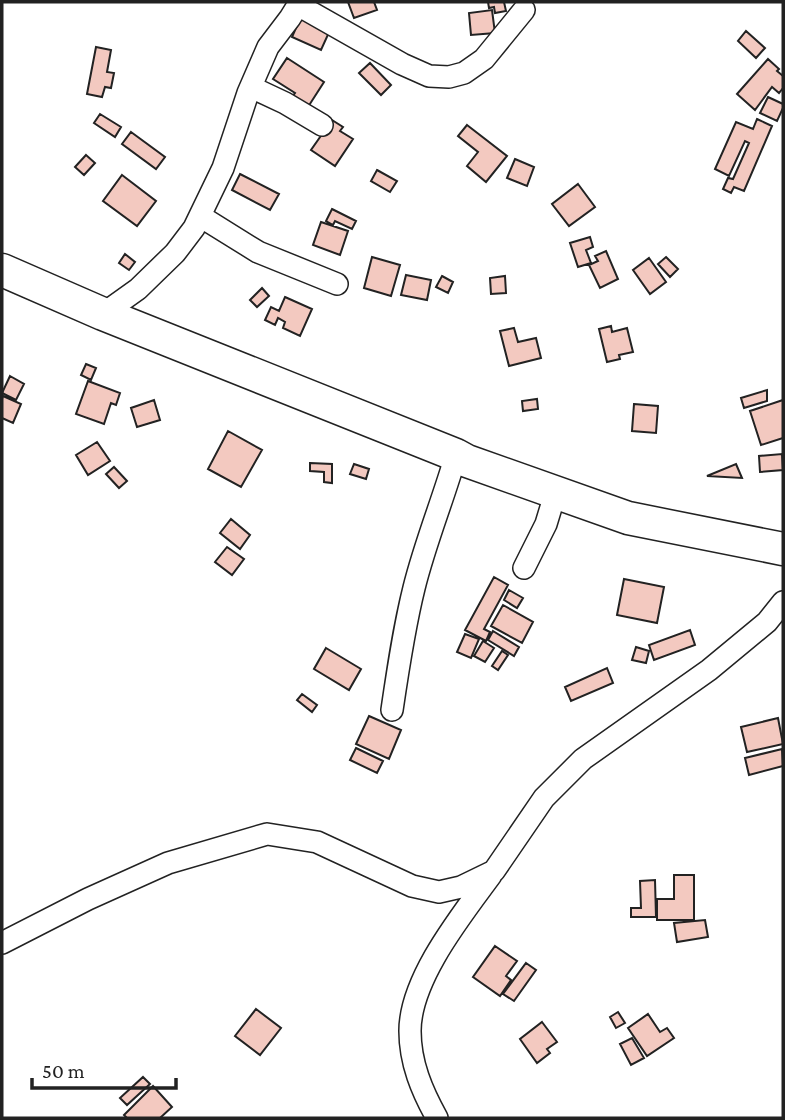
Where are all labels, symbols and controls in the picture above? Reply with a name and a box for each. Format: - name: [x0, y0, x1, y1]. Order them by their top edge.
- scale bar: [32, 1046, 175, 1090]
- text: 50 m: [42, 1059, 85, 1083]

